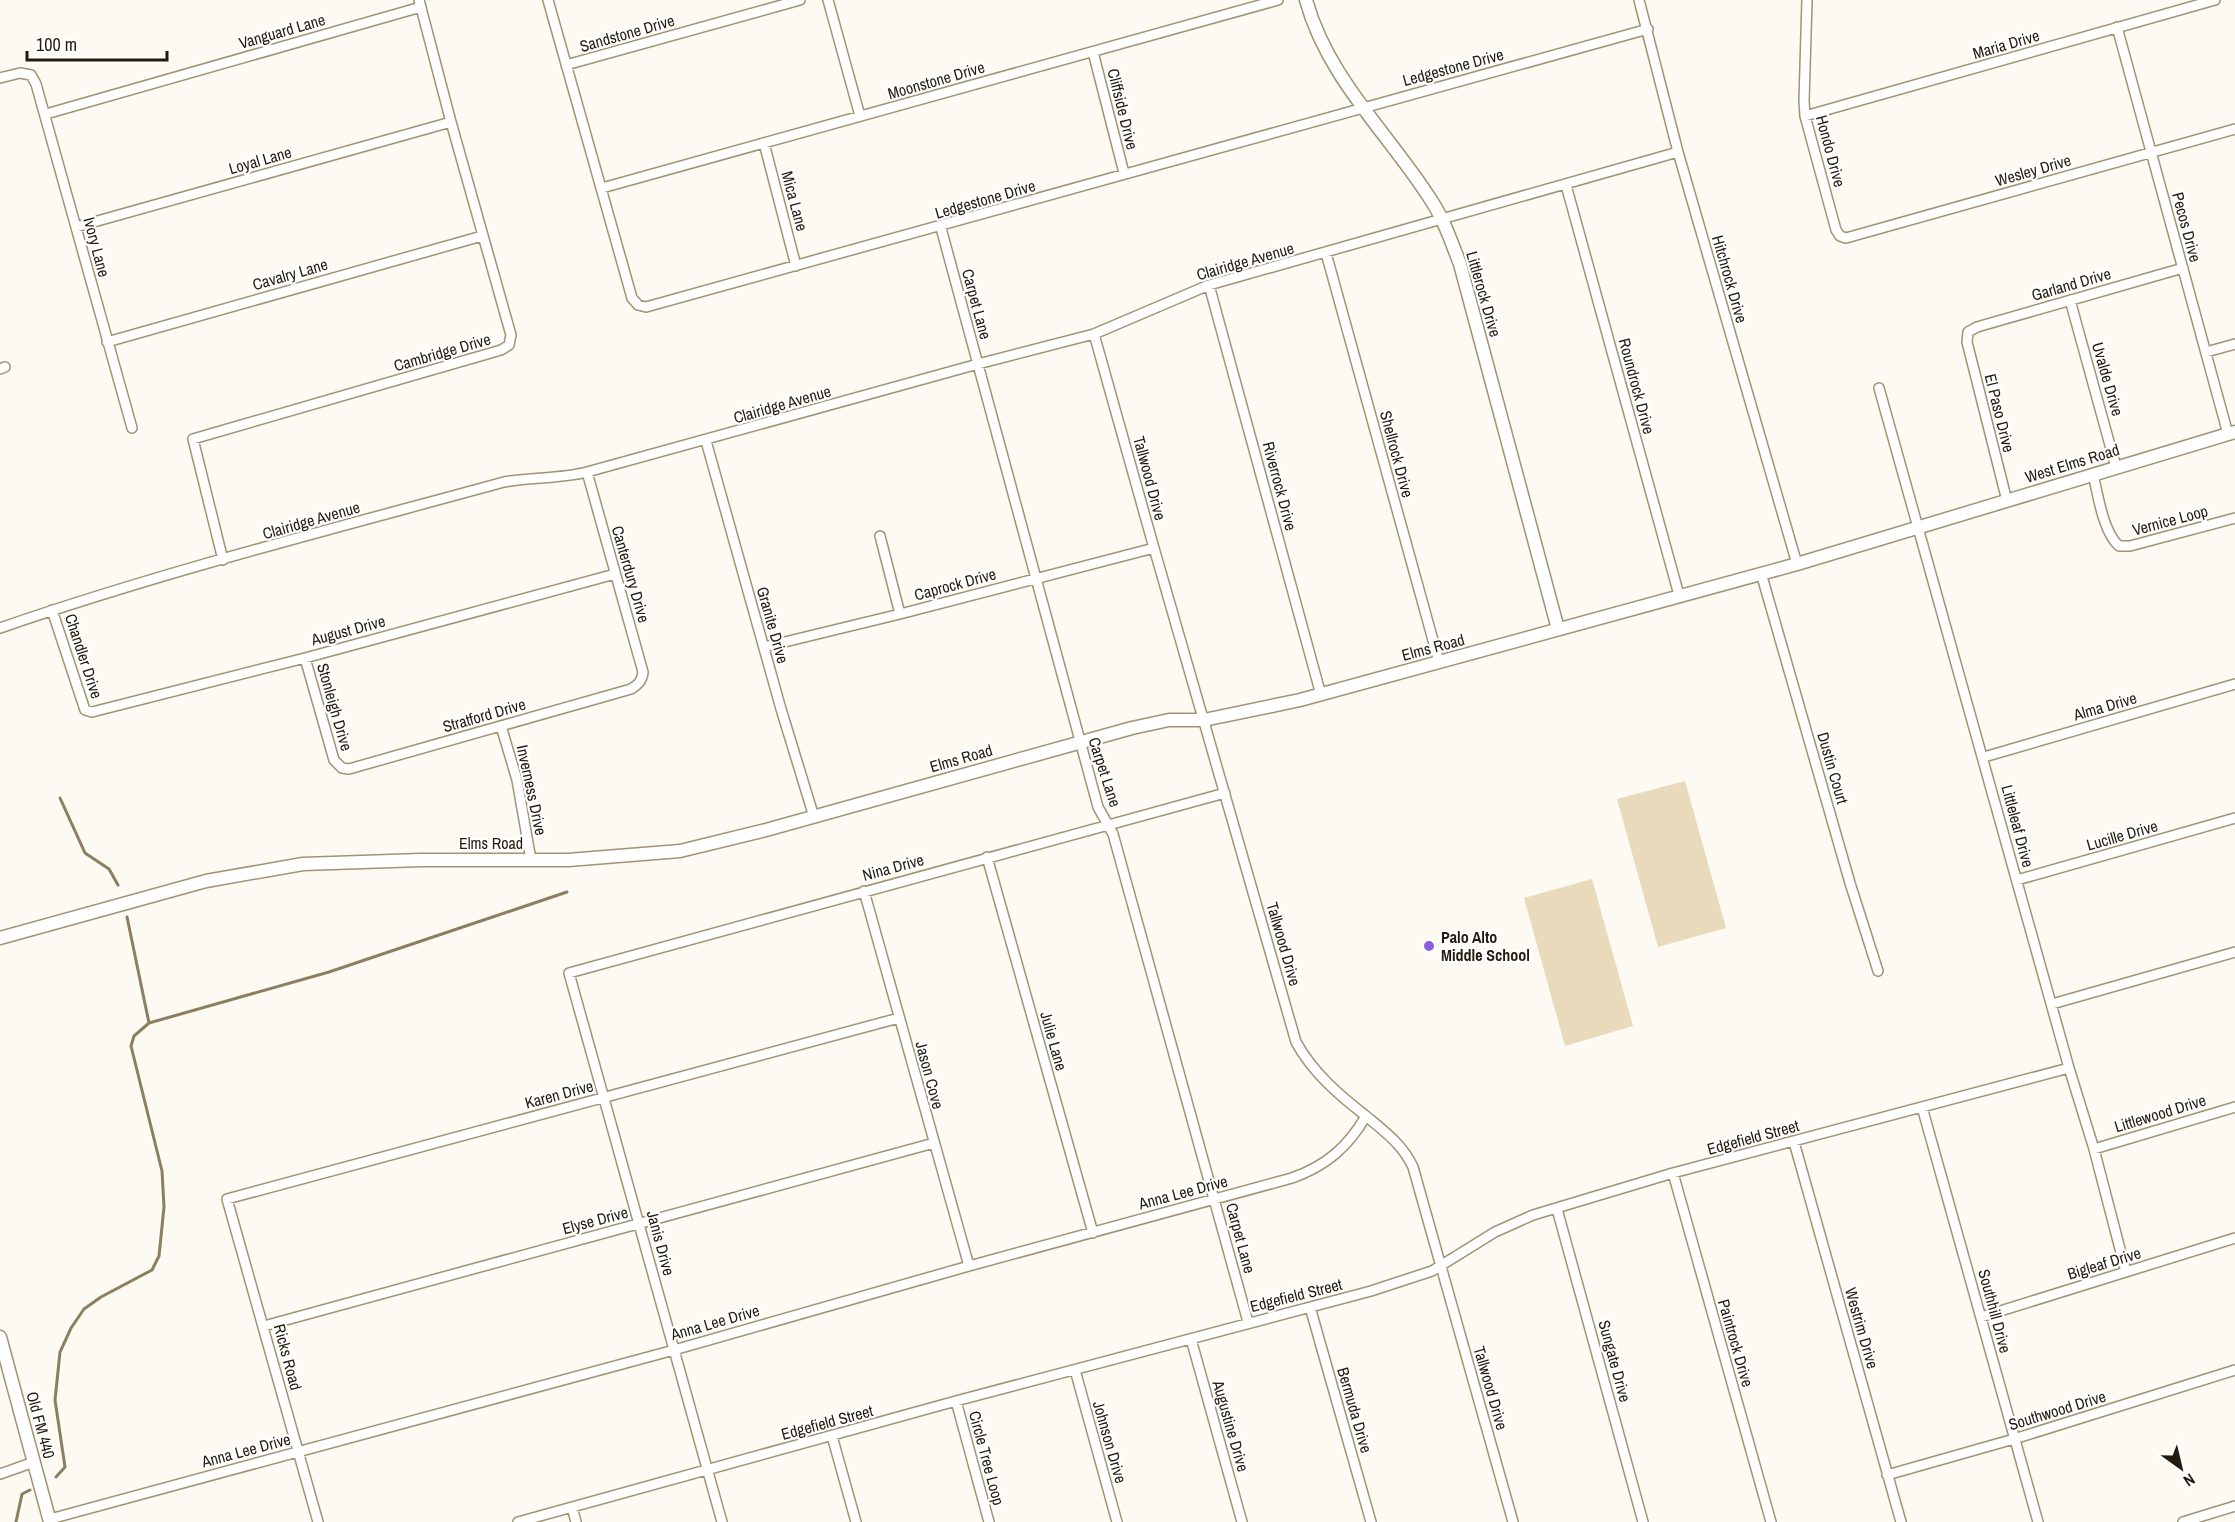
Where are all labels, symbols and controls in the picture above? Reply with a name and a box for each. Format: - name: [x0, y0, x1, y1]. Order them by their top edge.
- street label: Vanguard Lane: [236, 8, 328, 54]
- street label: Sandstone Drive: [577, 9, 677, 57]
- scale bar: [27, 24, 166, 62]
- street label: Maria Drive: [1970, 24, 2042, 64]
- text: 100 m: [36, 32, 77, 57]
- street label: Ledgestone Drive: [1400, 43, 1506, 91]
- street label: Moonstone Drive: [885, 56, 987, 104]
- street label: Cliffside Drive: [1102, 66, 1144, 152]
- street label: Hondo Drive: [1811, 113, 1851, 189]
- street label: Loyal Lane: [226, 141, 294, 179]
- street label: Wesley Drive: [1993, 149, 2073, 191]
- street label: Mica Lane: [776, 169, 814, 233]
- street label: Ledgestone Drive: [932, 174, 1038, 224]
- street label: Pecos Drive: [2167, 190, 2207, 264]
- street label: Ivory Lane: [78, 215, 116, 279]
- street label: Hitchrock Drive: [1707, 233, 1753, 325]
- street label: Clairidge Avenue: [1194, 237, 1296, 285]
- street label: Littlerock Drive: [1461, 249, 1507, 339]
- street label: Cavalry Lane: [250, 253, 330, 295]
- street label: Garland Drive: [2029, 262, 2113, 306]
- street label: Carpet Lane: [957, 266, 997, 342]
- street label: Cambridge Drive: [391, 328, 493, 376]
- street label: Roundrock Drive: [1614, 336, 1660, 436]
- street label: Uvalde Drive: [2087, 340, 2129, 418]
- street label: El Paso Drive: [1980, 371, 2020, 455]
- street label: Clairidge Avenue: [731, 380, 833, 428]
- street label: Shellrock Drive: [1375, 408, 1419, 500]
- street label: Tallwood Drive: [1128, 433, 1172, 523]
- street label: West Elms Road: [2022, 438, 2122, 488]
- street label: Riverrock Drive: [1258, 439, 1302, 533]
- street label: Clairidge Avenue: [260, 496, 362, 544]
- street label: Vernice Loop: [2130, 499, 2210, 541]
- street label: Canterdury Drive: [607, 523, 655, 625]
- street label: Caprock Drive: [912, 563, 998, 605]
- street label: Granite Drive: [752, 584, 794, 666]
- street label: August Drive: [308, 610, 387, 651]
- street label: Chandler Drive: [60, 611, 108, 701]
- street label: Elms Road: [1399, 628, 1467, 666]
- street label: Stonleigh Drive: [312, 661, 358, 753]
- street label: Alma Drive: [2070, 686, 2139, 726]
- street label: Stratford Drive: [440, 693, 528, 737]
- street label: Dustin Court: [1812, 730, 1854, 807]
- street label: Carpet Lane: [1083, 734, 1127, 810]
- street label: Elms Road: [927, 739, 995, 777]
- street label: Inverness Drive: [512, 743, 552, 837]
- street label: Littleleaf Drive: [1996, 782, 2040, 870]
- street label: Lucille Drive: [2084, 814, 2160, 856]
- street label: Elms Road: [459, 832, 523, 854]
- street label: Nina Drive: [860, 848, 926, 886]
- street label: Tallwood Drive: [1262, 899, 1306, 989]
- place label: Palo Alto Middle School: [1441, 926, 1530, 966]
- marker: Palo Alto Middle School: [1422, 939, 1436, 953]
- street label: Julie Lane: [1035, 1009, 1073, 1073]
- street label: Jason Cove: [910, 1039, 950, 1111]
- street label: Karen Drive: [522, 1074, 596, 1114]
- street label: Littlewood Drive: [2111, 1089, 2209, 1137]
- street label: Edgefield Street: [1705, 1114, 1802, 1160]
- street label: Anna Lee Drive: [1135, 1170, 1230, 1215]
- street label: Carpet Lane: [1221, 1200, 1261, 1276]
- street label: Elyse Drive: [560, 1201, 630, 1239]
- street label: Janis Drive: [642, 1208, 680, 1278]
- street label: Bigleaf Drive: [2065, 1241, 2143, 1285]
- street label: Southhill Drive: [1973, 1267, 2017, 1355]
- street label: Edgefield Street: [1248, 1273, 1345, 1317]
- street label: Westrim Drive: [1840, 1285, 1884, 1371]
- street label: Paintrock Drive: [1713, 1297, 1759, 1389]
- street label: Anna Lee Drive: [667, 1299, 762, 1345]
- street label: Sungate Drive: [1594, 1318, 1636, 1404]
- street label: Ricks Road: [269, 1321, 307, 1393]
- street label: Tallwood Drive: [1469, 1343, 1513, 1433]
- street label: Bermuda Drive: [1332, 1365, 1378, 1455]
- street label: Augustine Drive: [1207, 1377, 1255, 1474]
- street label: Southwood Drive: [2006, 1385, 2108, 1435]
- street label: Old FM 440: [22, 1389, 60, 1461]
- street label: Johnson Drive: [1088, 1398, 1132, 1486]
- street label: Edgefield Street: [779, 1399, 876, 1445]
- street label: Circle Tree Loop: [964, 1408, 1010, 1508]
- street label: Anna Lee Drive: [198, 1428, 293, 1473]
- north arrow: [2151, 1438, 2211, 1498]
- text: N: [2179, 1469, 2199, 1492]

